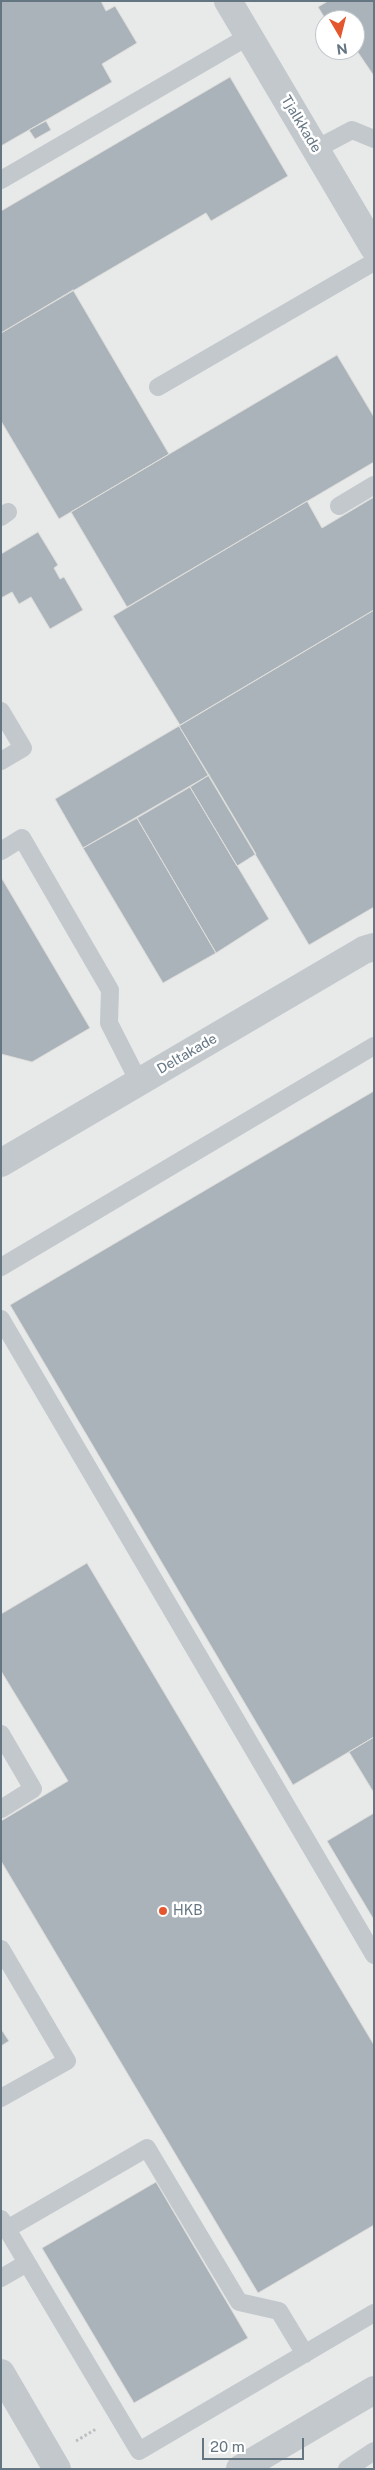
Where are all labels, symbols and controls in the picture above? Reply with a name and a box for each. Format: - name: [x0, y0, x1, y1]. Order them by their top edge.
- north arrow: [315, 10, 365, 60]
- text: N: [335, 40, 348, 58]
- street label: Tjalkkade: [277, 92, 325, 156]
- street label: Deltakade: [154, 1030, 220, 1078]
- place label: HKB: [173, 1903, 203, 1919]
- marker: HKB: [157, 1905, 169, 1917]
- scale bar: [205, 2428, 308, 2460]
- text: 20 m: [210, 2438, 245, 2455]

